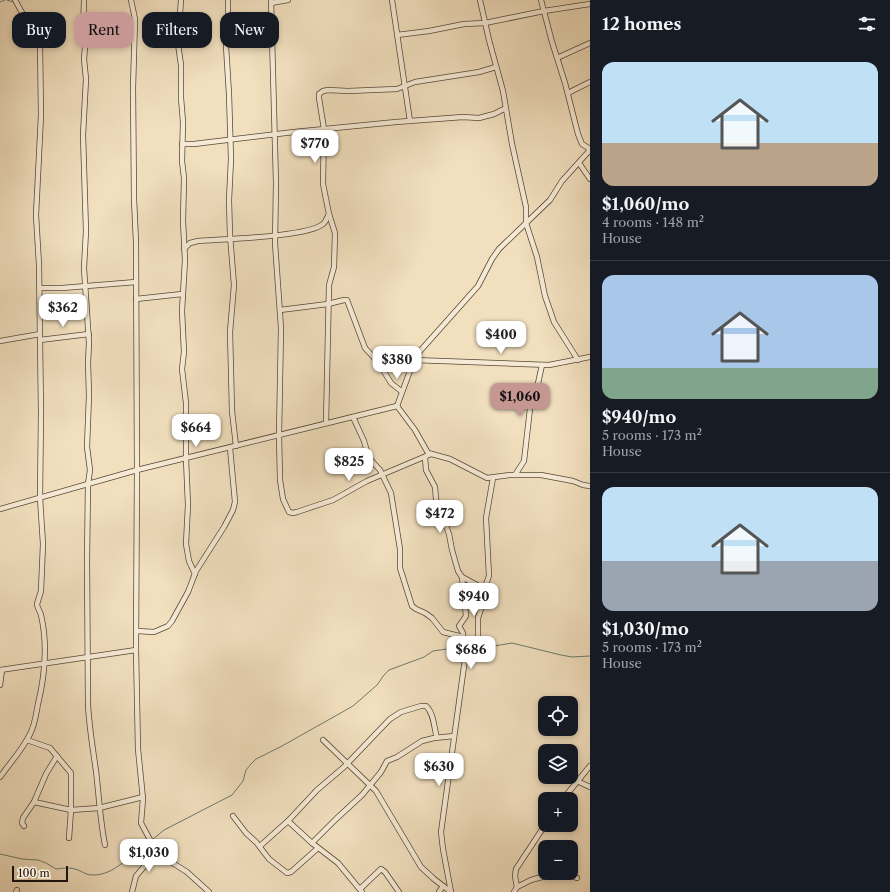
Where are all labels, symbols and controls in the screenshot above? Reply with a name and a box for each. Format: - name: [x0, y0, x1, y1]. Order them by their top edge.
- chip: Buy: [12, 12, 66, 48]
- chip: Rent: [74, 12, 134, 48]
- chip: Filters: [142, 12, 212, 48]
- chip: New: [220, 12, 279, 48]
- icon: filters: [856, 13, 878, 35]
- text: 12 homes: [602, 14, 681, 34]
- icon: home: [704, 88, 776, 160]
- pin: $770: [291, 130, 339, 164]
- text: $770: [300, 135, 330, 151]
- text: $1,060/mo: [602, 194, 689, 214]
- text: 4 rooms · 148 m²: [602, 214, 704, 230]
- text: House: [602, 230, 642, 246]
- pin: $362: [39, 294, 87, 328]
- text: $362: [48, 299, 78, 315]
- icon: home: [704, 301, 776, 373]
- pin: $400: [477, 321, 525, 355]
- text: $400: [485, 326, 517, 342]
- pin: $380: [373, 346, 421, 380]
- text: $380: [382, 351, 412, 367]
- pin: $1,060: [487, 383, 553, 417]
- text: $1,060: [500, 388, 540, 404]
- text: $940/mo: [602, 407, 676, 427]
- pin: $664: [172, 414, 220, 448]
- text: $664: [181, 419, 211, 435]
- text: 5 rooms · 173 m²: [602, 427, 702, 443]
- text: House: [602, 443, 642, 459]
- pin: $825: [325, 448, 373, 482]
- text: $825: [334, 453, 364, 469]
- pin: $472: [416, 500, 464, 534]
- text: $472: [425, 505, 455, 521]
- icon: home: [704, 513, 776, 585]
- pin: $940: [450, 583, 498, 617]
- text: $940: [458, 588, 490, 604]
- text: $1,030/mo: [602, 619, 689, 639]
- pin: $686: [447, 636, 495, 670]
- text: 5 rooms · 173 m²: [602, 639, 702, 655]
- text: $686: [456, 641, 486, 657]
- text: House: [602, 655, 642, 671]
- map controls: [538, 696, 578, 880]
- button: locate: [538, 696, 578, 736]
- button: layers: [538, 744, 578, 784]
- pin: $630: [415, 753, 463, 787]
- text: $630: [424, 758, 454, 774]
- button: +: [538, 792, 578, 832]
- pin: $1,030: [116, 839, 182, 873]
- button: −: [538, 840, 578, 880]
- text: $1,030: [129, 844, 169, 860]
- scale bar: [12, 864, 68, 883]
- text: 100 m: [18, 866, 50, 880]

